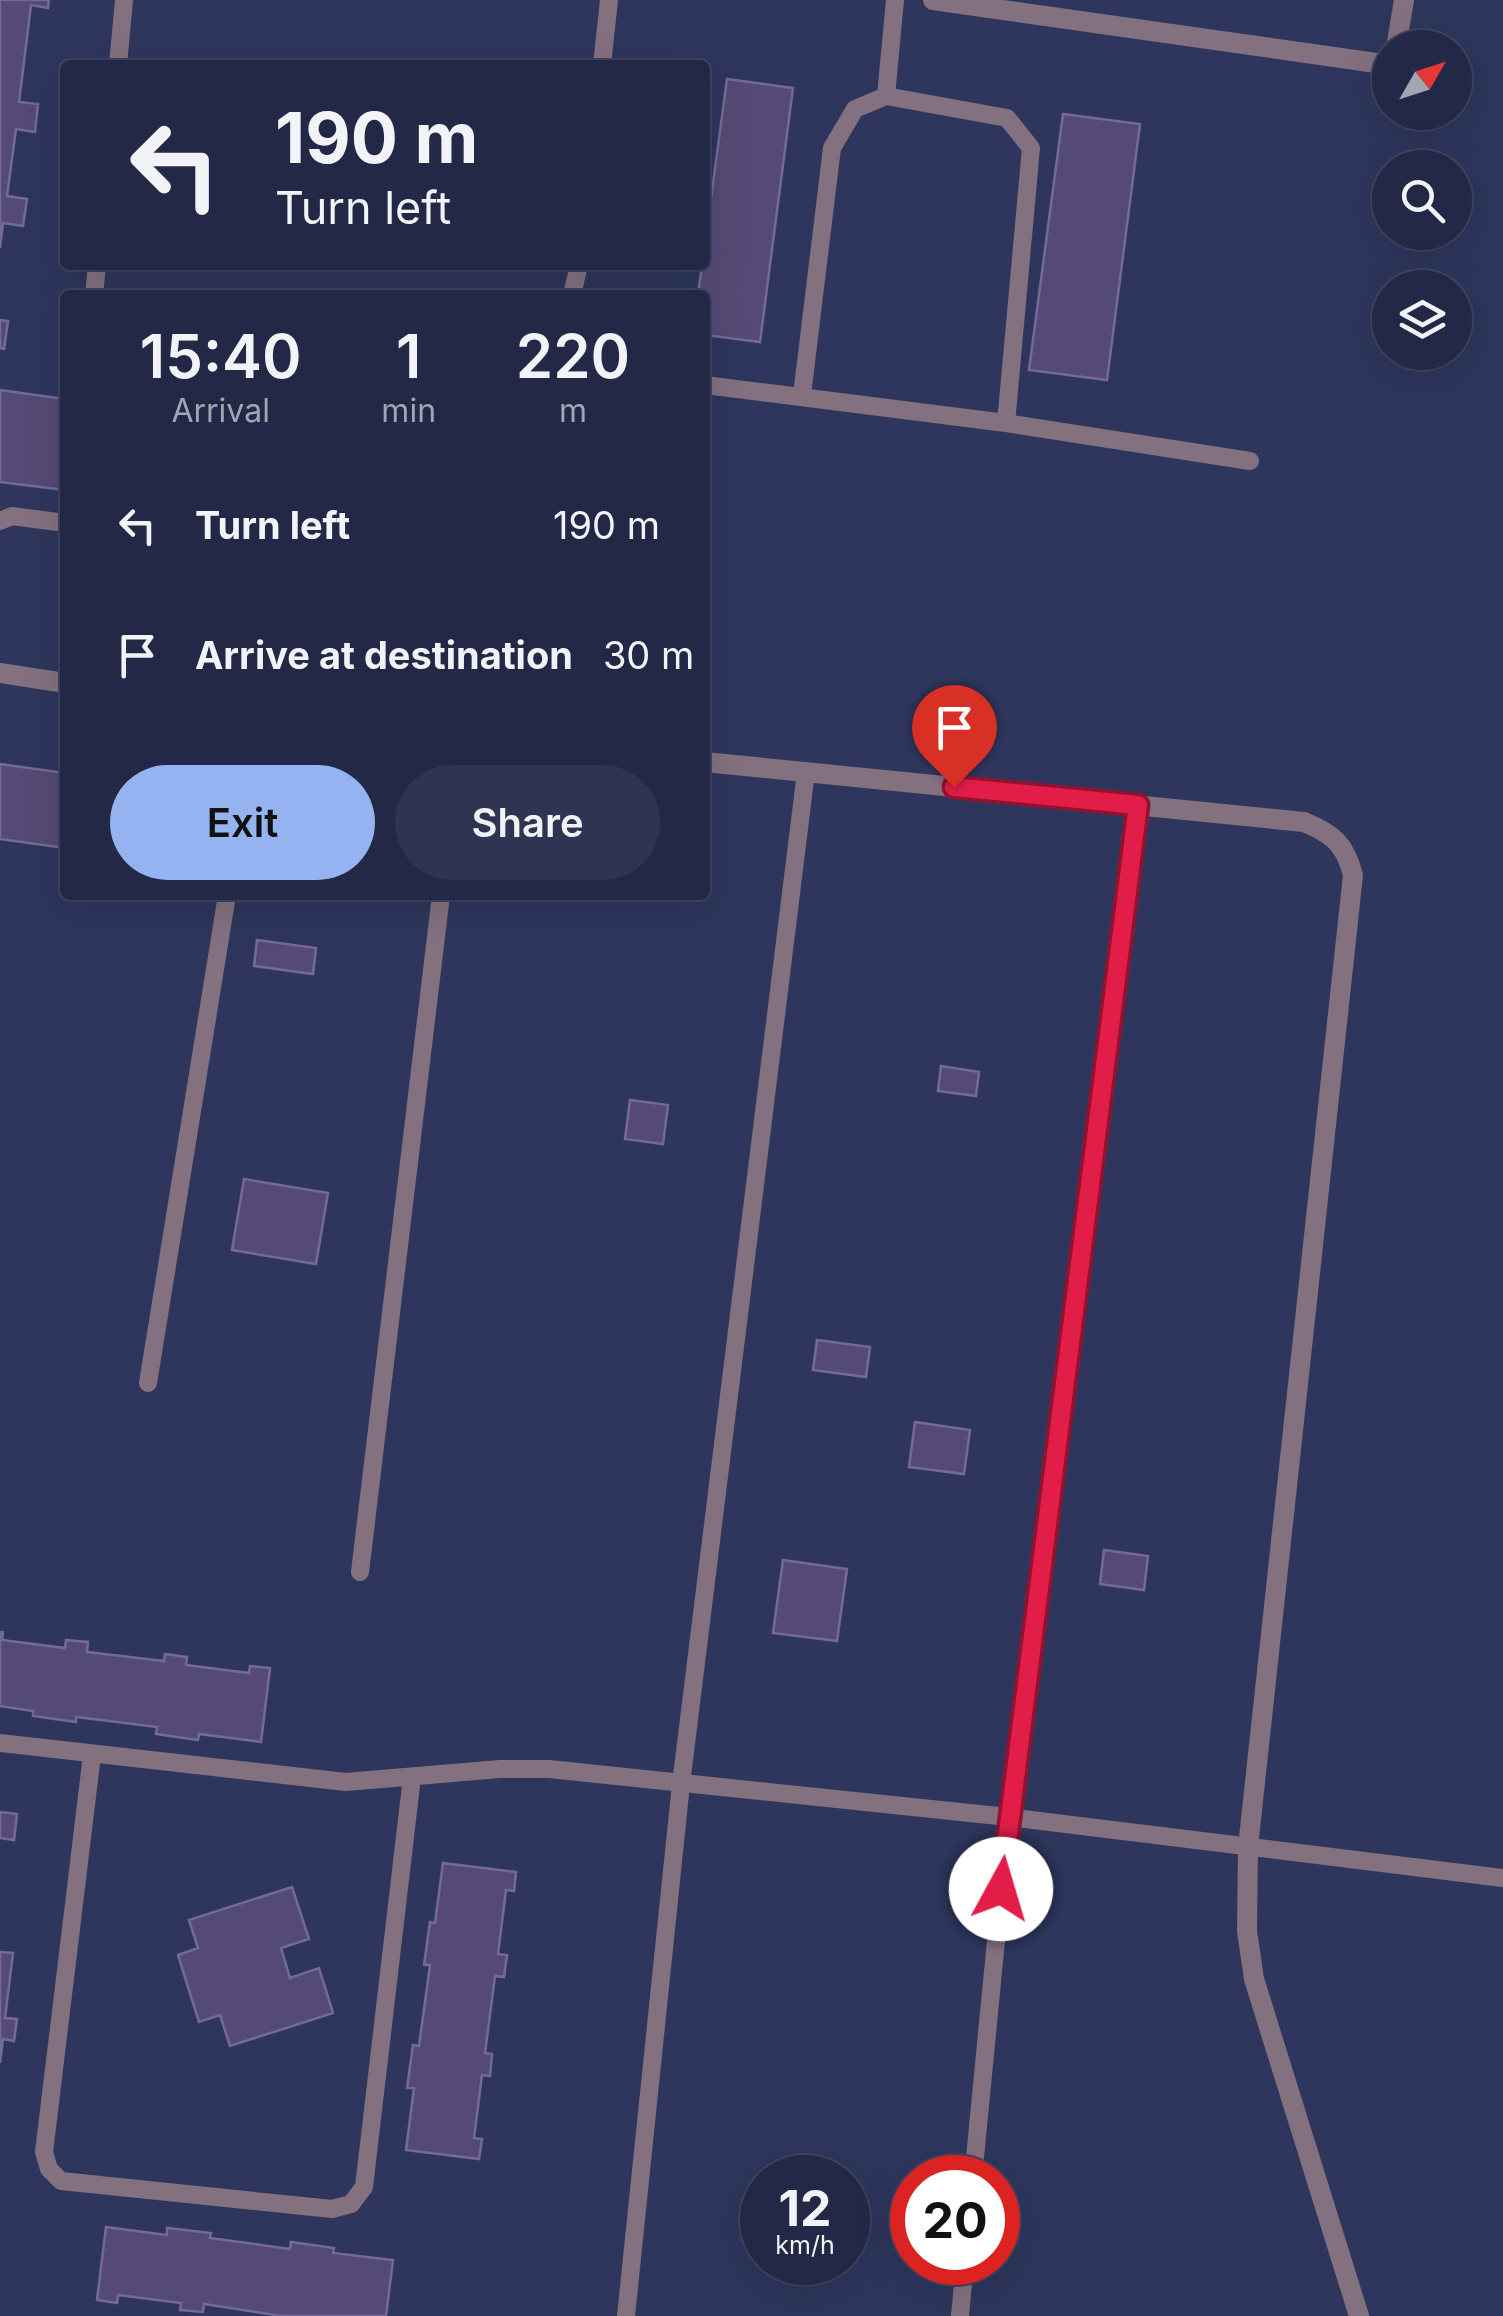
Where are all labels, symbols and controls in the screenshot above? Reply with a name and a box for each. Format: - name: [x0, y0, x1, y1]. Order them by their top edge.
- north arrow: [1372, 30, 1472, 130]
- map controls: [1372, 30, 1472, 370]
- text: 190 m: [275, 95, 478, 180]
- icon: left: [110, 100, 240, 230]
- button: search: [1372, 150, 1472, 250]
- text: Turn left: [275, 180, 451, 235]
- button: layers: [1372, 270, 1472, 370]
- text: 15:40: [140, 320, 302, 392]
- text: 1: [396, 320, 421, 392]
- text: 220: [516, 320, 630, 392]
- text: Arrival: [171, 391, 270, 430]
- text: min: [381, 391, 436, 430]
- text: m: [559, 391, 587, 430]
- icon: left: [110, 498, 165, 553]
- text: Turn left: [195, 502, 350, 548]
- text: 190 m: [553, 502, 660, 548]
- icon: arrive: [110, 628, 165, 683]
- text: Arrive at destination: [195, 632, 573, 678]
- text: 30 m: [603, 632, 694, 678]
- pin: [912, 685, 997, 788]
- icon: arrive: [927, 700, 982, 755]
- button: Exit: [110, 765, 375, 880]
- button: Share: [395, 765, 660, 880]
- position arrow: [949, 1837, 1053, 1941]
- speed limit sign: 20: [890, 2155, 1020, 2285]
- text: 12: [778, 2178, 832, 2238]
- text: km/h: [775, 2230, 835, 2260]

